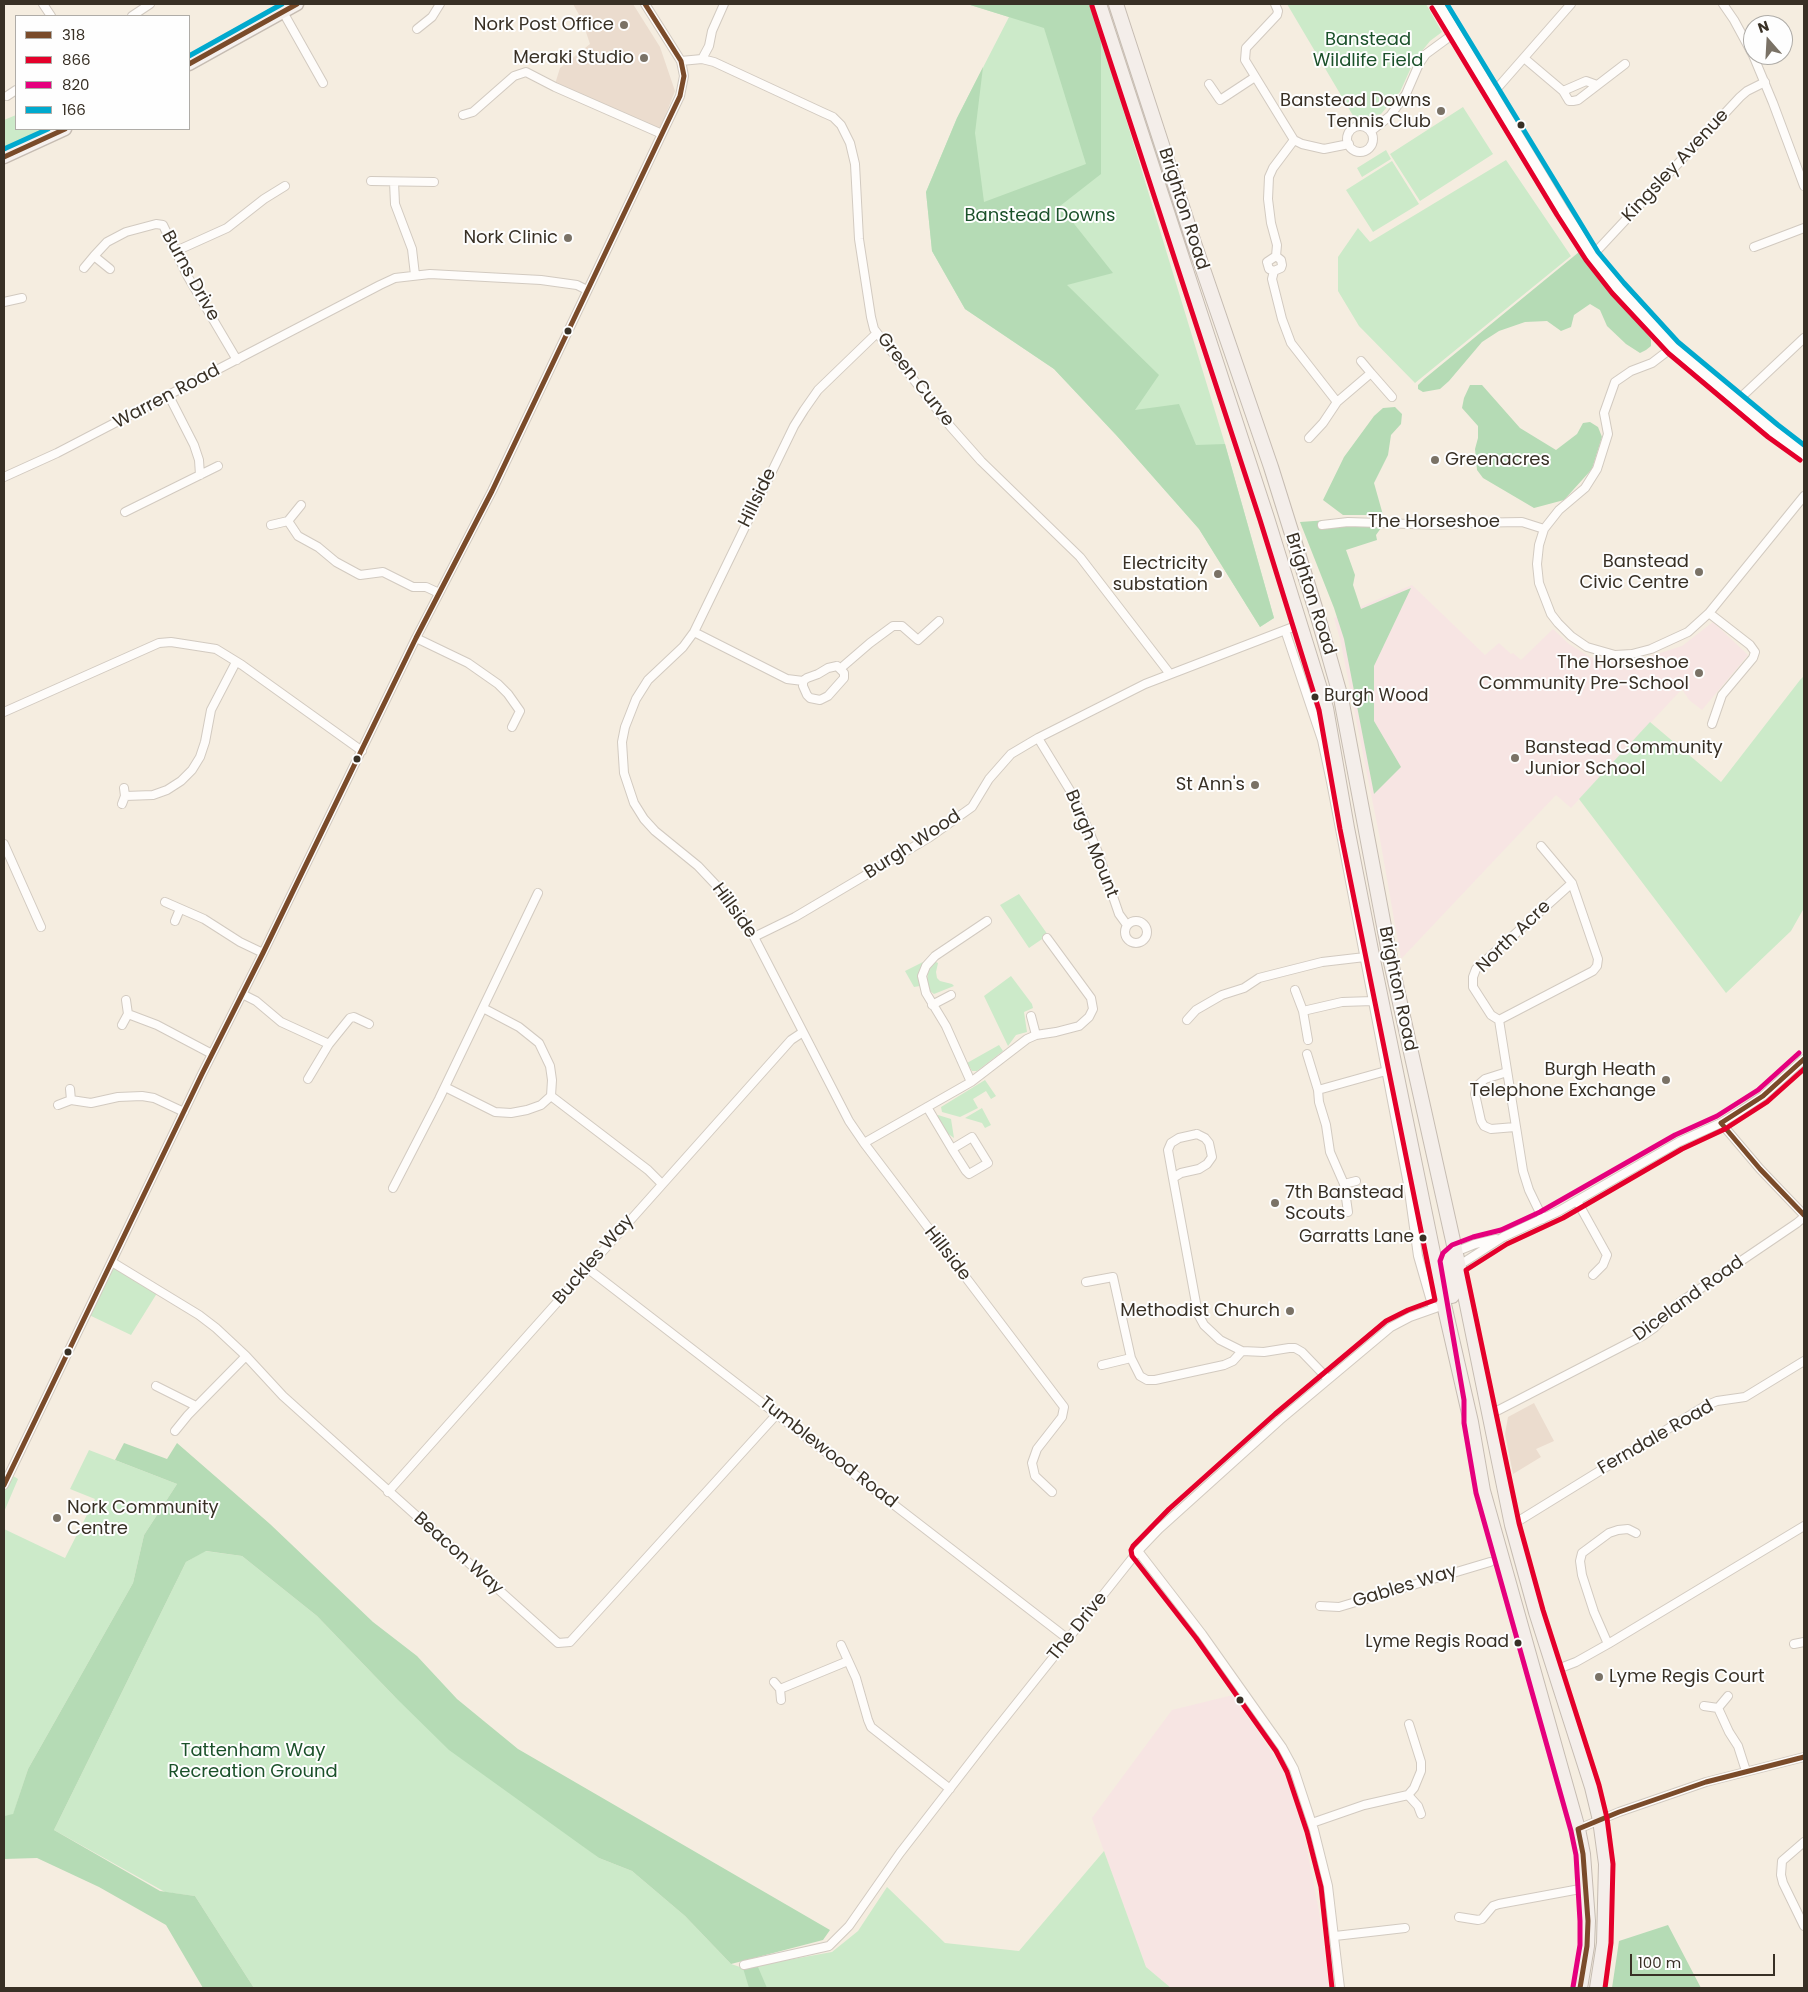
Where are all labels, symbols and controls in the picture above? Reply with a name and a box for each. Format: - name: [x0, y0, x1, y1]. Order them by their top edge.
- place label: Nork Post Office: [474, 14, 614, 36]
- legend: [15, 15, 190, 130]
- north arrow: [1743, 15, 1793, 65]
- text: N: [1755, 16, 1772, 38]
- marker: Nork Post Office: [618, 19, 630, 31]
- text: 318: [62, 24, 85, 45]
- park label: Banstead Wildlife Field: [1313, 29, 1423, 72]
- place label: Meraki Studio: [513, 47, 634, 69]
- text: 866: [62, 49, 91, 70]
- marker: Meraki Studio: [638, 52, 650, 64]
- text: 820: [62, 74, 90, 95]
- place label: Banstead Downs Tennis Club: [1280, 90, 1431, 132]
- text: 166: [62, 99, 86, 120]
- marker: Banstead Downs Tennis Club: [1435, 105, 1447, 117]
- street label: Kingsley Avenue: [1618, 105, 1734, 227]
- unlabelled marker: [1516, 120, 1526, 130]
- street label: Brighton Road: [1153, 145, 1213, 273]
- park label: Banstead Downs: [965, 205, 1115, 227]
- street label: Burns Drive: [156, 227, 224, 325]
- place label: Nork Clinic: [463, 227, 558, 249]
- marker: Nork Clinic: [562, 232, 574, 244]
- unlabelled marker: [563, 326, 573, 336]
- street label: Green Curve: [872, 329, 958, 431]
- street label: Warren Road: [110, 360, 224, 434]
- place label: Greenacres: [1445, 449, 1550, 471]
- marker: Greenacres: [1429, 454, 1441, 466]
- street label: Hillside: [735, 465, 781, 531]
- street label: The Horseshoe: [1368, 511, 1500, 533]
- street label: Brighton Road: [1280, 530, 1340, 658]
- place label: Banstead Civic Centre: [1579, 551, 1689, 594]
- place label: Electricity substation: [1113, 553, 1208, 596]
- marker: Banstead Civic Centre: [1693, 566, 1705, 578]
- marker: Electricity substation: [1212, 568, 1224, 580]
- place label: The Horseshoe Community Pre-School: [1479, 652, 1689, 694]
- marker: The Horseshoe Community Pre-School: [1693, 667, 1705, 679]
- place label: Burgh Wood: [1324, 687, 1428, 707]
- marker: Burgh Wood: [1310, 692, 1320, 702]
- place label: Banstead Community Junior School: [1525, 737, 1723, 780]
- marker: Banstead Community Junior School: [1509, 752, 1521, 764]
- unlabelled marker: [352, 754, 362, 764]
- place label: St Ann's: [1176, 774, 1245, 796]
- marker: St Ann's: [1249, 779, 1261, 791]
- street label: Burgh Mount: [1060, 787, 1122, 901]
- street label: Burgh Wood: [861, 806, 965, 884]
- street label: Hillside: [707, 879, 761, 943]
- street label: North Acre: [1472, 896, 1556, 978]
- street label: Brighton Road: [1373, 925, 1421, 1053]
- place label: Burgh Heath Telephone Exchange: [1470, 1059, 1656, 1102]
- marker: Burgh Heath Telephone Exchange: [1660, 1074, 1672, 1086]
- place label: 7th Banstead Scouts: [1285, 1182, 1404, 1224]
- marker: 7th Banstead Scouts: [1269, 1197, 1281, 1209]
- street label: Buckles Way: [549, 1210, 639, 1310]
- street label: Hillside: [919, 1223, 975, 1285]
- place label: Garratts Lane: [1299, 1228, 1414, 1248]
- marker: Garratts Lane: [1418, 1233, 1428, 1243]
- street label: Diceland Road: [1630, 1252, 1748, 1346]
- place label: Methodist Church: [1120, 1300, 1280, 1322]
- marker: Methodist Church: [1284, 1305, 1296, 1317]
- unlabelled marker: [63, 1347, 73, 1357]
- street label: Tumblewood Road: [755, 1392, 901, 1514]
- street label: Ferndale Road: [1594, 1396, 1718, 1480]
- place label: Nork Community Centre: [67, 1497, 219, 1540]
- street label: Beacon Way: [409, 1508, 507, 1600]
- marker: Nork Community Centre: [51, 1512, 63, 1524]
- street label: Gables Way: [1350, 1561, 1460, 1613]
- street label: The Drive: [1044, 1588, 1112, 1666]
- place label: Lyme Regis Road: [1365, 1633, 1509, 1653]
- marker: Lyme Regis Road: [1513, 1638, 1523, 1648]
- place label: Lyme Regis Court: [1609, 1666, 1765, 1688]
- marker: Lyme Regis Court: [1593, 1671, 1605, 1683]
- unlabelled marker: [1235, 1695, 1245, 1705]
- park label: Tattenham Way Recreation Ground: [168, 1740, 338, 1782]
- scale bar: [1633, 1944, 1778, 1976]
- text: 100 m: [1638, 1952, 1681, 1973]

